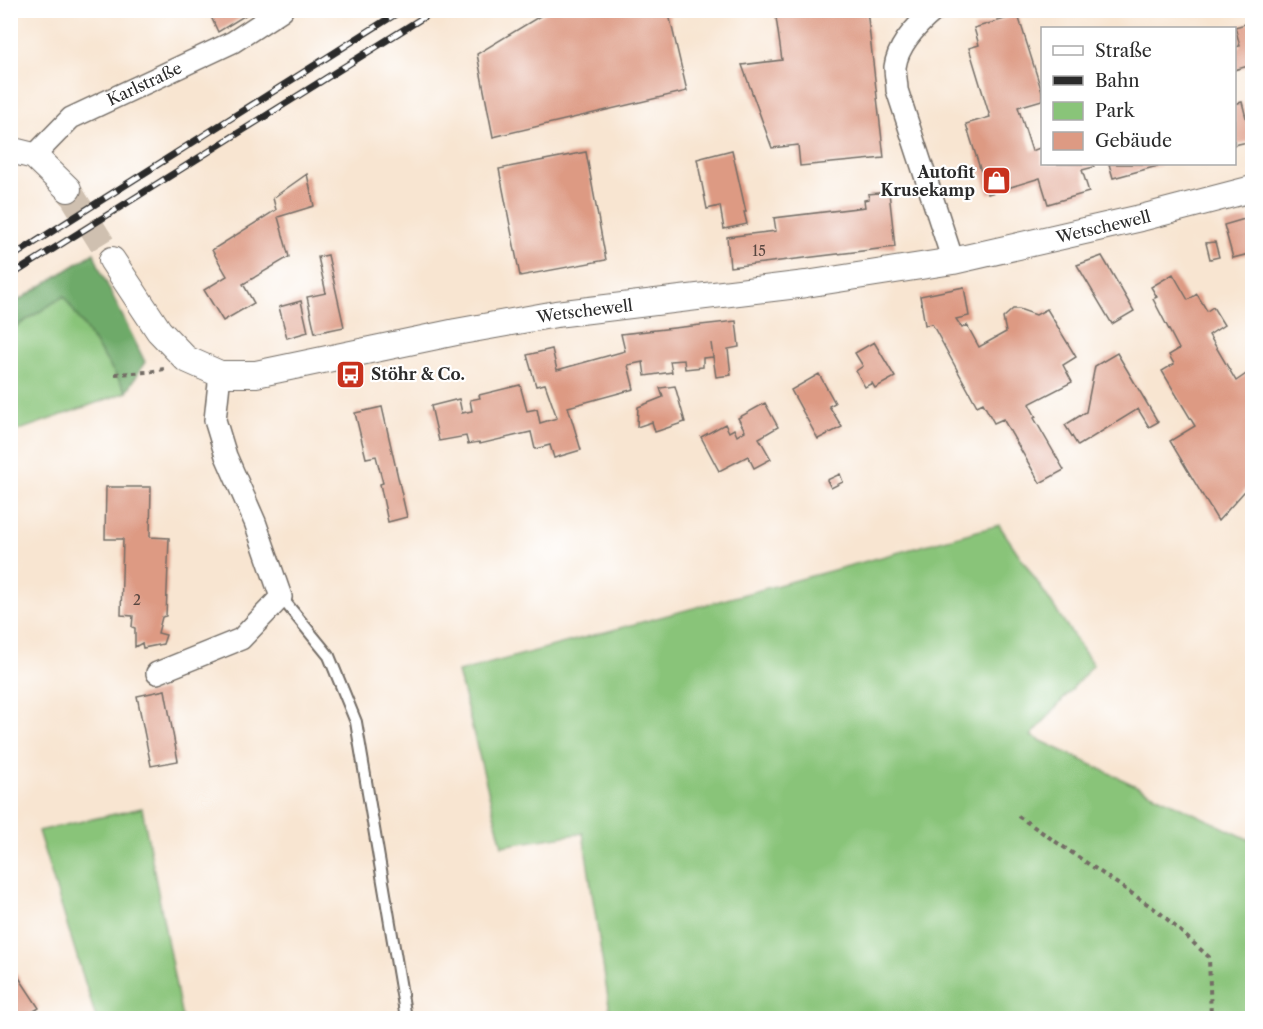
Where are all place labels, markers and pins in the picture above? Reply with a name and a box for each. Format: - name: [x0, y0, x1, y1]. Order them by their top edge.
- place label: Autofit Krusekamp: [881, 162, 976, 200]
- shop icon: Autofit Krusekamp: [980, 165, 1012, 197]
- bus stop icon: Stöhr & Co.: [334, 358, 366, 390]
- place label: Stöhr & Co.: [371, 364, 465, 384]

